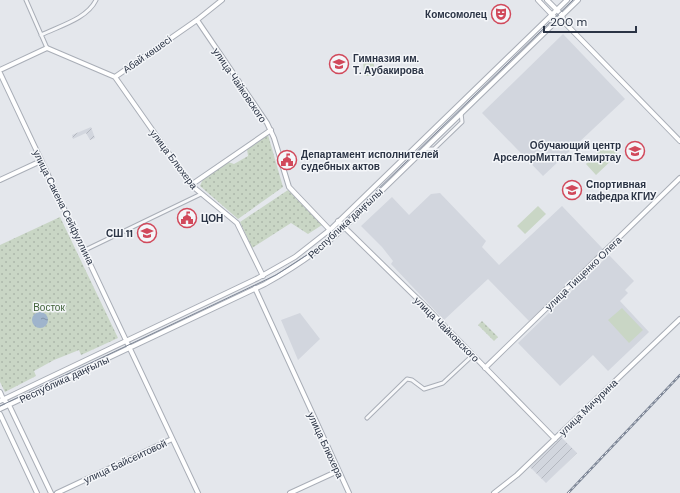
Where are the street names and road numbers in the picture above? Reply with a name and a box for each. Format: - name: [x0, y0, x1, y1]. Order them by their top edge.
- street label: Абай көшесі: [120, 33, 174, 76]
- street label: улица Чайковского: [210, 45, 270, 125]
- street label: улица Блюхера: [147, 127, 201, 192]
- street label: улица Сакена Сейфуллина: [30, 148, 97, 267]
- street label: Республика даңғылы: [305, 185, 385, 261]
- street label: улица Тищенко Олега: [542, 233, 625, 313]
- street label: улица Чайковского: [411, 294, 482, 365]
- street label: Республика даңғылы: [17, 353, 111, 406]
- street label: улица Мичурина: [556, 376, 621, 439]
- street label: улица Блюхера: [305, 410, 347, 481]
- street label: улица Байсеитовой: [82, 436, 169, 486]

